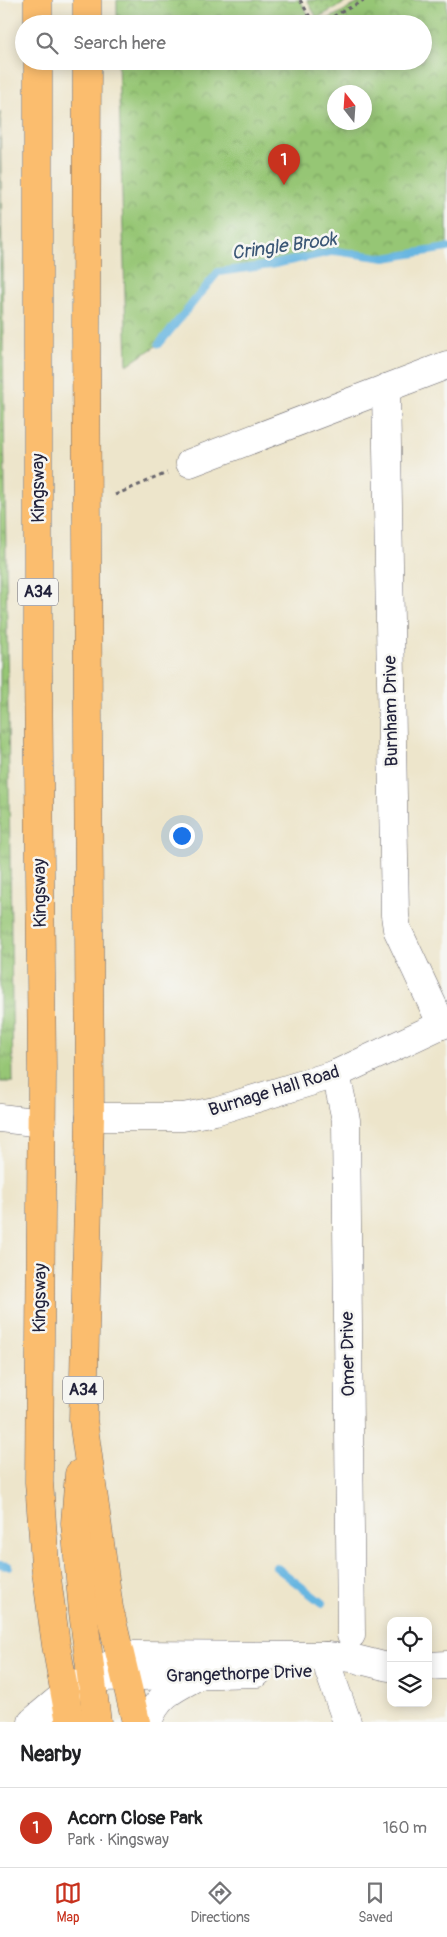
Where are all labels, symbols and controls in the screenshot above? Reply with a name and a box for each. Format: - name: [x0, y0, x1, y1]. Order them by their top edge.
- search box: [15, 15, 432, 70]
- icon: search: [33, 29, 61, 57]
- text: Search here: [73, 31, 166, 55]
- north arrow: [327, 85, 372, 130]
- pin: 1: [268, 144, 300, 185]
- water label: Cringle Brook: [230, 226, 340, 265]
- street label: Kingsway: [27, 453, 50, 523]
- road number: A34: [18, 578, 58, 606]
- street label: Burnham Drive: [379, 655, 403, 767]
- your location: [169, 823, 195, 849]
- street label: Kingsway: [28, 858, 52, 928]
- street label: Burnage Hall Road: [206, 1060, 342, 1122]
- street label: Kingsway: [28, 1263, 52, 1333]
- street label: Omer Drive: [336, 1311, 360, 1397]
- road number: A34: [63, 1376, 103, 1404]
- map controls: [387, 1617, 432, 1707]
- button: locate: [387, 1617, 432, 1662]
- street label: Grangethorpe Drive: [166, 1660, 312, 1688]
- button: layers: [387, 1662, 432, 1707]
- text: Nearby: [20, 1741, 81, 1768]
- text: Acorn Close Park: [67, 1806, 203, 1830]
- text: 1: [33, 1818, 39, 1838]
- text: 160 m: [383, 1818, 427, 1838]
- text: Park · Kingsway: [67, 1830, 169, 1850]
- tab: Map: [54, 1879, 82, 1926]
- tab: Directions: [190, 1879, 250, 1926]
- tab: Saved: [358, 1879, 393, 1926]

